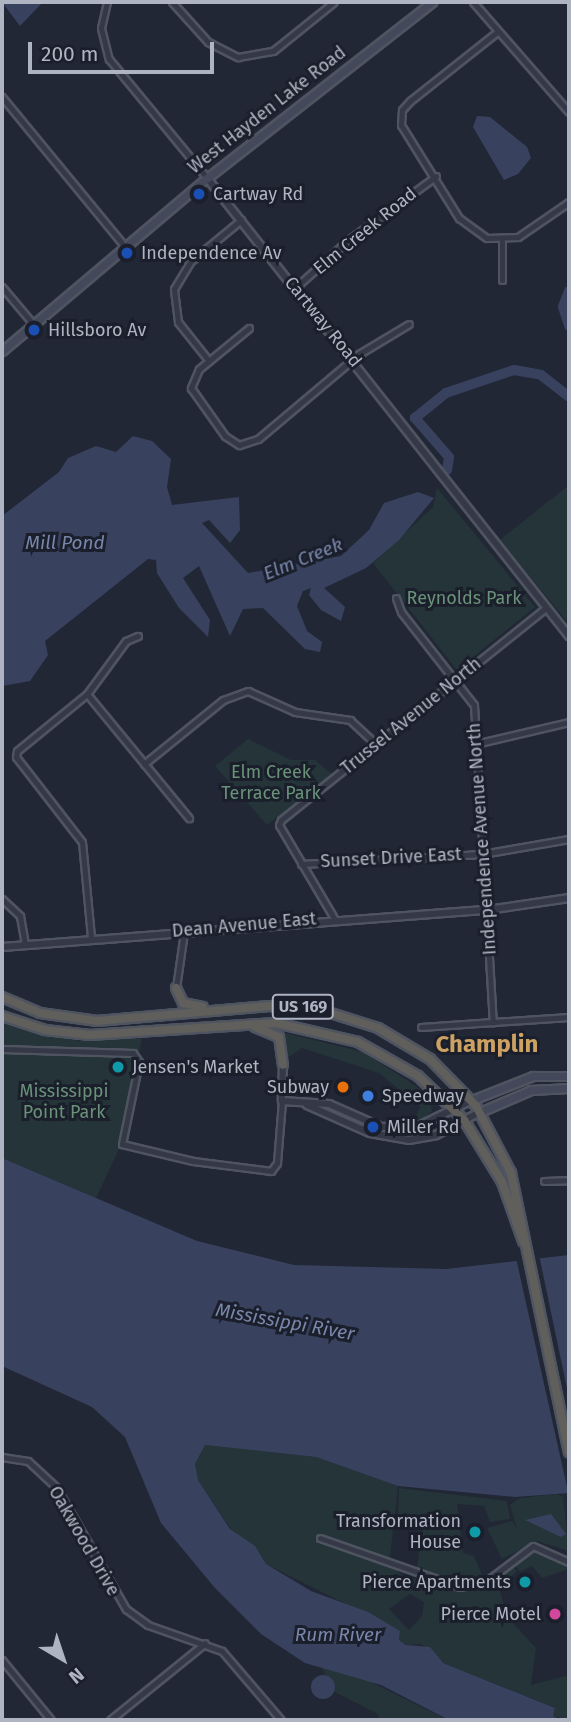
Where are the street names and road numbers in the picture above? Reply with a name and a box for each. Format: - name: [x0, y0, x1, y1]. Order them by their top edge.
- street label: West Hayden Lake Road: [184, 42, 350, 178]
- street label: Elm Creek Road: [309, 183, 421, 279]
- street label: Cartway Road: [280, 272, 366, 372]
- street label: Trussel Avenue North: [337, 653, 485, 779]
- street label: Independence Avenue North: [463, 722, 501, 956]
- street label: Sunset Drive East: [320, 844, 462, 872]
- street label: Dean Avenue East: [171, 908, 317, 942]
- road number: US 169: [272, 995, 334, 1020]
- street label: Oakwood Drive: [44, 1482, 124, 1600]

